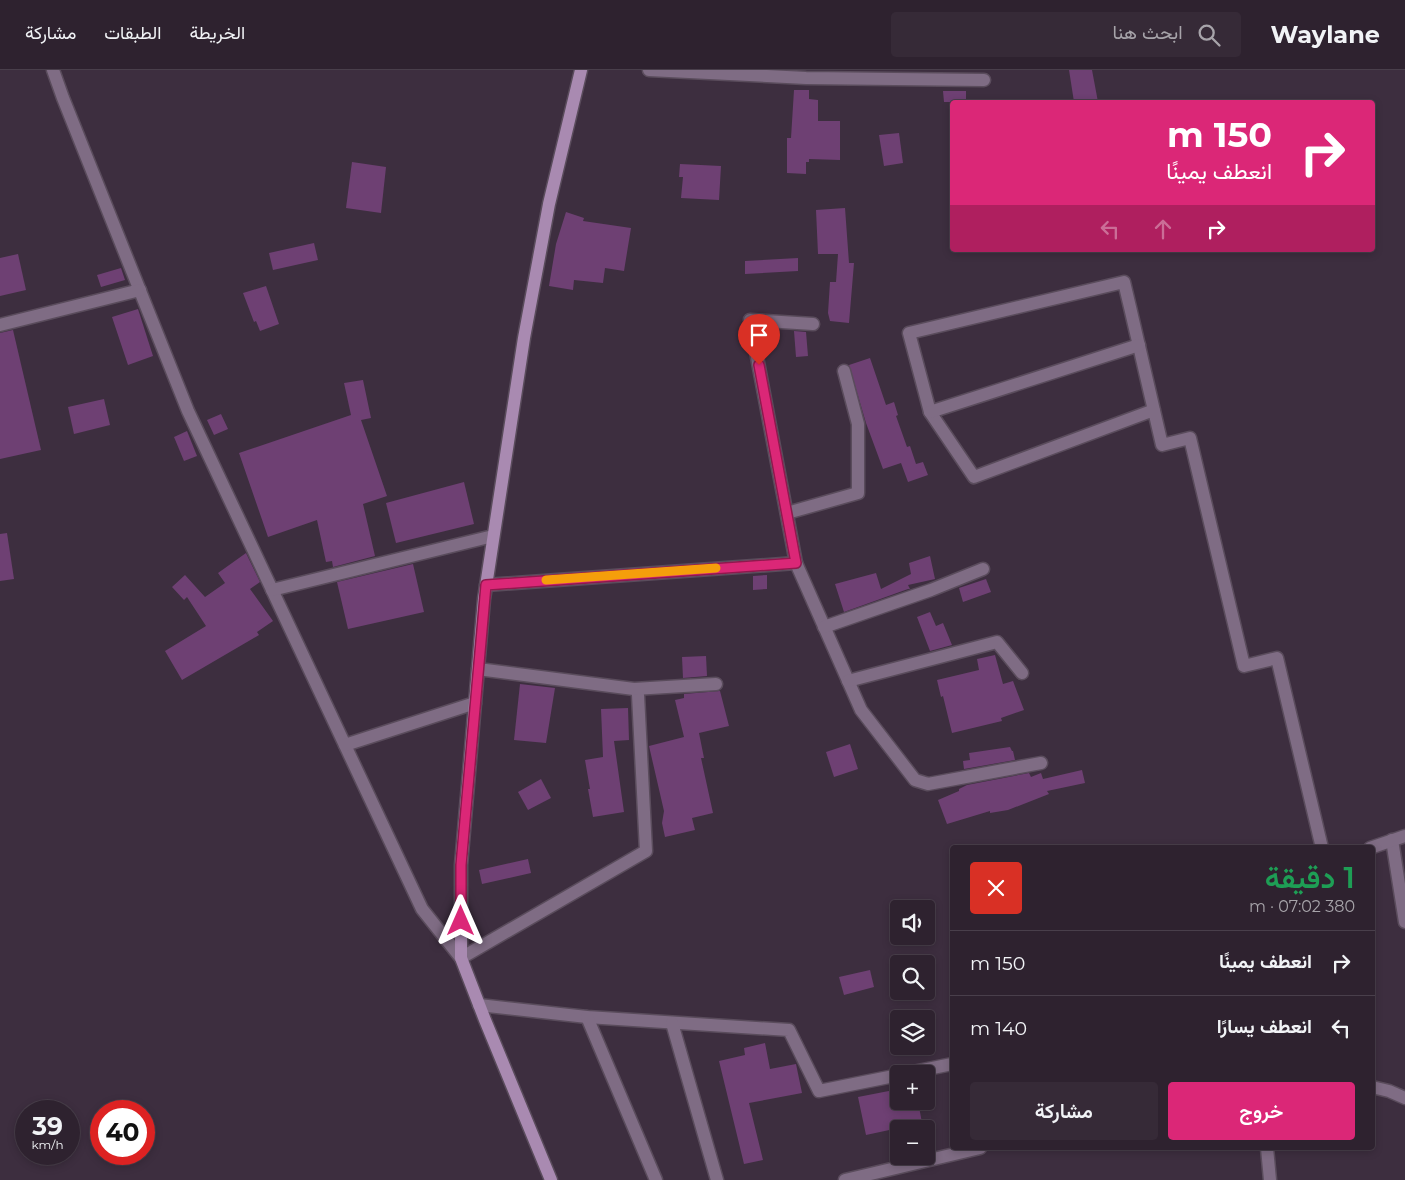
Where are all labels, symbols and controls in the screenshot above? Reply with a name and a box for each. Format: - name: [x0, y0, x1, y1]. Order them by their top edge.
- search box: [891, 12, 1241, 57]
- text: Waylane: [1271, 20, 1380, 49]
- text: ابحث هنا: [1112, 21, 1183, 44]
- icon: search: [1195, 21, 1223, 49]
- text: مشاركة: [25, 22, 76, 44]
- text: الطبقات: [104, 22, 161, 44]
- text: الخريطة: [189, 22, 245, 44]
- text: 150 m: [1167, 113, 1272, 156]
- icon: right: [1290, 120, 1355, 185]
- text: انعطف يمينًا: [1166, 158, 1272, 185]
- icon: left: [1096, 215, 1124, 243]
- icon: ahead: [1149, 215, 1177, 243]
- icon: right: [1202, 215, 1230, 243]
- pin: [738, 314, 780, 365]
- icon: arrive: [745, 321, 773, 349]
- text: 1 دقيقة: [1265, 859, 1355, 896]
- button: close: [970, 862, 1022, 914]
- position arrow: [434, 894, 486, 946]
- text: 380 m · 07:02: [1249, 897, 1355, 916]
- map controls: [890, 900, 935, 1165]
- button: sound: [890, 900, 935, 945]
- icon: right: [1327, 949, 1355, 977]
- text: انعطف يمينًا: [1219, 950, 1312, 973]
- text: 150 m: [970, 952, 1025, 975]
- button: search: [890, 955, 935, 1000]
- button: layers: [890, 1010, 935, 1055]
- icon: left: [1327, 1014, 1355, 1042]
- text: انعطف يسارًا: [1217, 1015, 1312, 1038]
- text: 140 m: [970, 1017, 1027, 1040]
- button: +: [890, 1065, 935, 1110]
- button: مشاركة: [970, 1082, 1158, 1140]
- button: خروج: [1168, 1082, 1355, 1140]
- speed limit sign: 40: [90, 1100, 155, 1165]
- text: 39: [32, 1111, 63, 1141]
- button: −: [890, 1120, 935, 1165]
- text: km/h: [31, 1137, 64, 1152]

